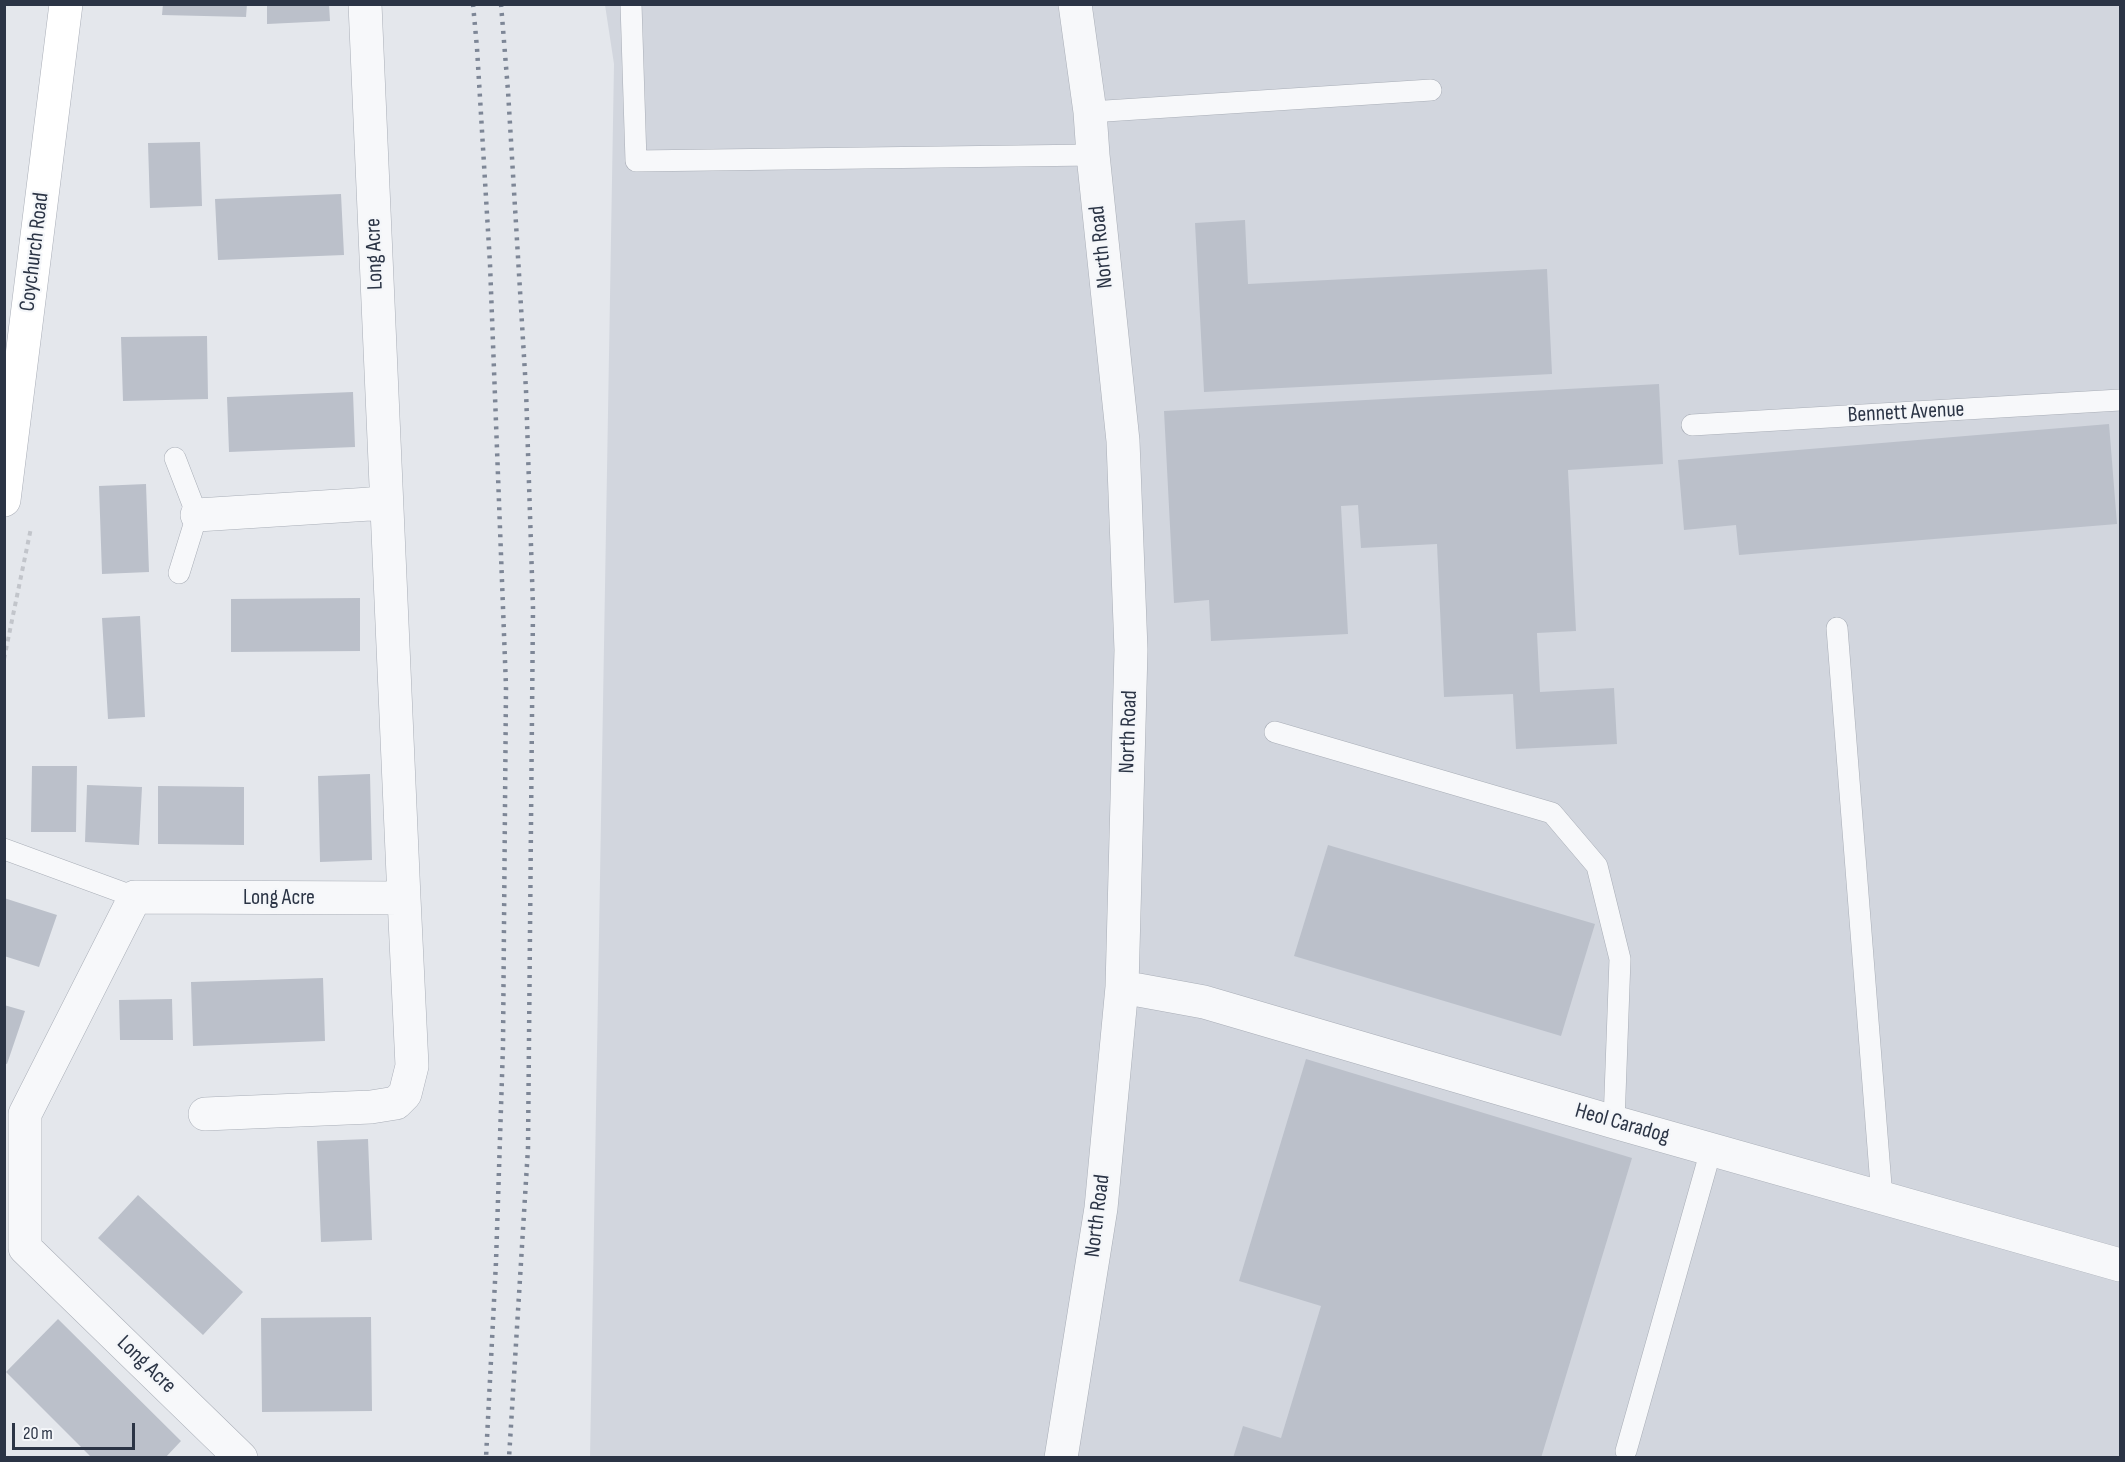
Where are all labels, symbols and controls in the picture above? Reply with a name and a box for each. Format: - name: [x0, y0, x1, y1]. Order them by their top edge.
- street label: Coychurch Road: [15, 191, 55, 313]
- street label: North Road: [1085, 204, 1119, 290]
- street label: Long Acre: [361, 218, 389, 290]
- street label: Bennett Avenue: [1847, 397, 1965, 429]
- street label: North Road: [1114, 690, 1144, 774]
- street label: Long Acre: [243, 885, 315, 911]
- street label: Heol Caradog: [1572, 1098, 1672, 1150]
- street label: North Road: [1080, 1173, 1116, 1259]
- street label: Long Acre: [111, 1331, 181, 1399]
- scale bar: [15, 1411, 138, 1449]
- text: 20 m: [23, 1423, 53, 1444]

